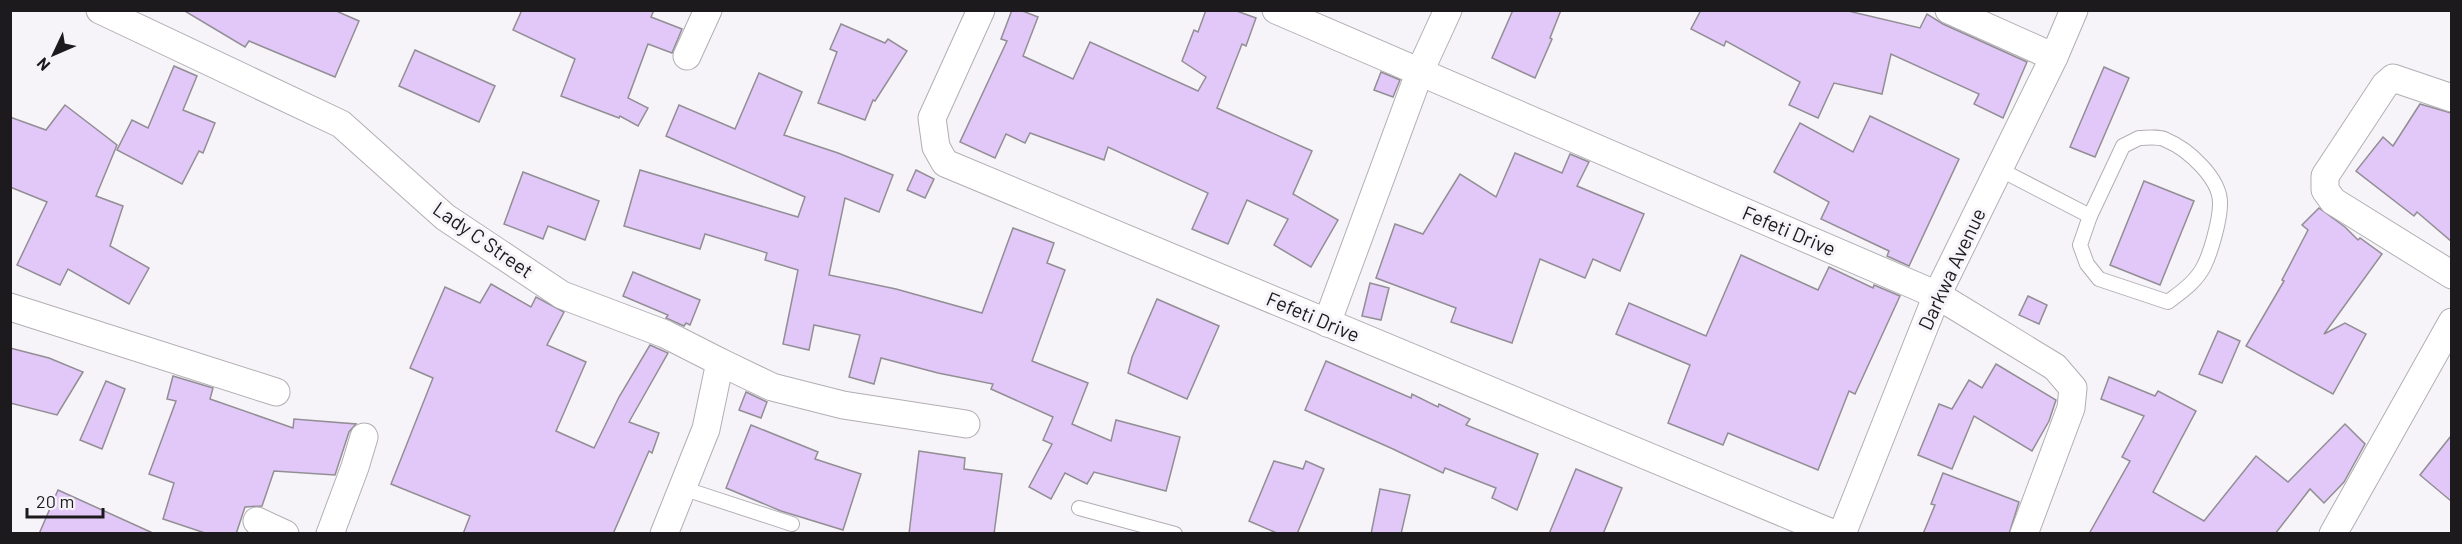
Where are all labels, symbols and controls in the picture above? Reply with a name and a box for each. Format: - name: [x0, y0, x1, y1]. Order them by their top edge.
- north arrow: [24, 24, 84, 84]
- text: N: [32, 54, 53, 75]
- street label: Lady C Street: [429, 196, 538, 282]
- street label: Fefeti Drive: [1739, 200, 1840, 260]
- street label: Darkwa Avenue: [1912, 204, 1990, 333]
- street label: Fefeti Drive: [1263, 286, 1364, 346]
- scale bar: [27, 481, 104, 519]
- text: 20 m: [36, 490, 74, 512]

